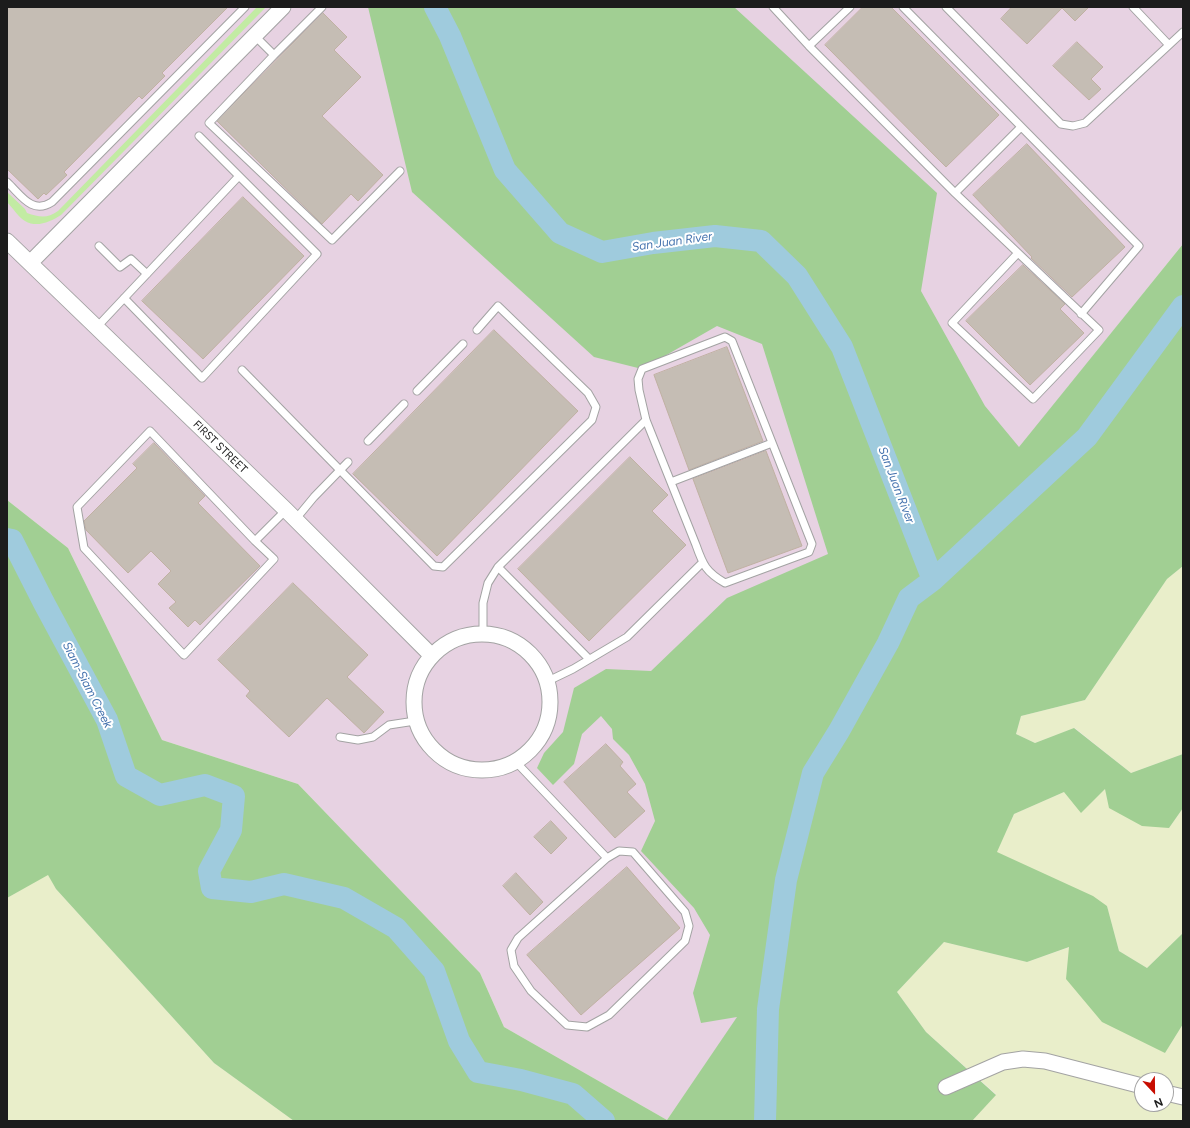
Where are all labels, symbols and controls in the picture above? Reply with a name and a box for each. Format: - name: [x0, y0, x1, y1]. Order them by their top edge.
- water label: San Juan River: [631, 229, 713, 255]
- street label: FIRST STREET: [190, 418, 250, 476]
- water label: San Juan River: [875, 445, 917, 525]
- water label: Siam-Siam Creek: [59, 640, 115, 730]
- north arrow: [1134, 1072, 1174, 1112]
- text: N: [1152, 1095, 1165, 1110]

